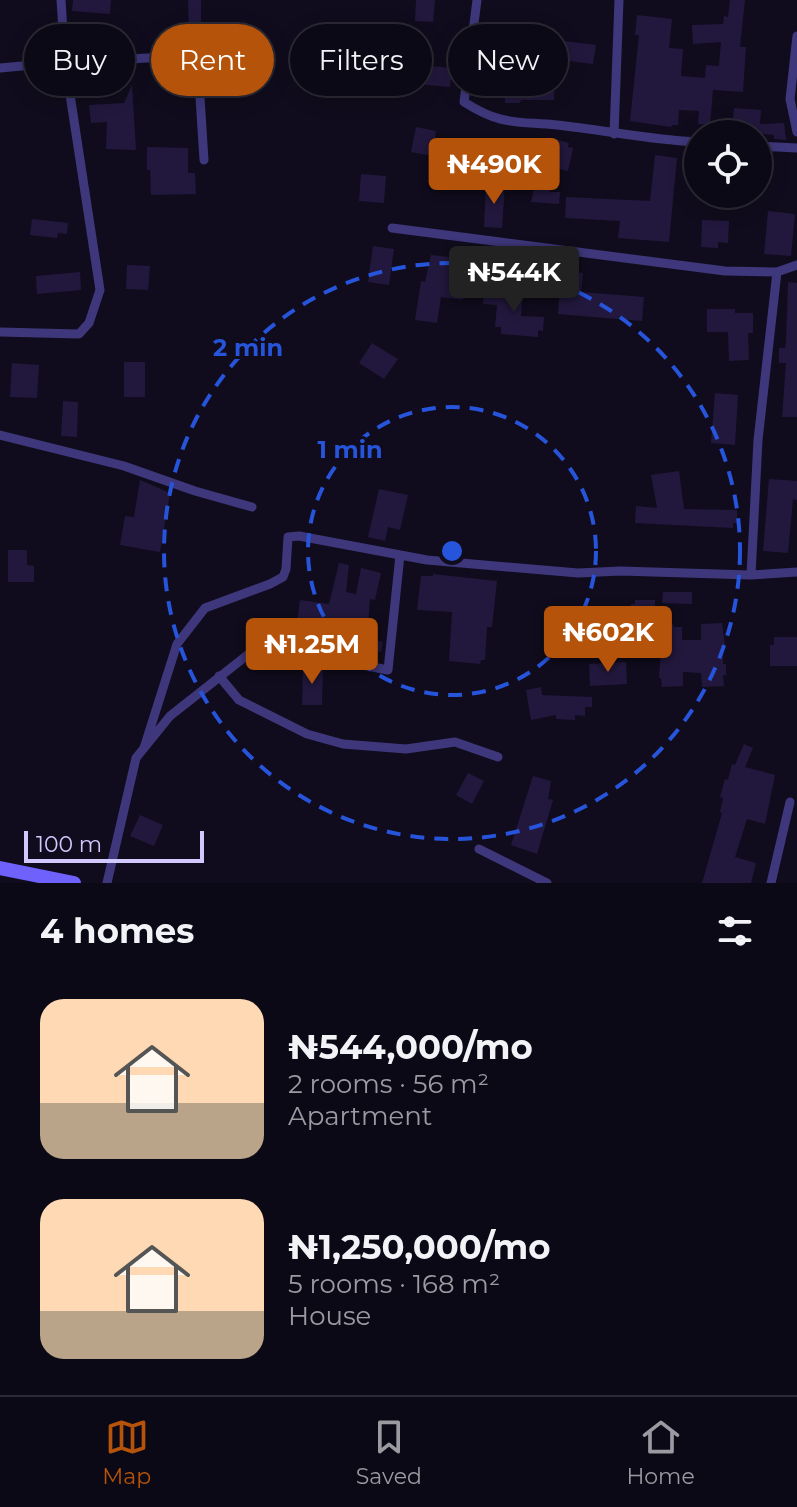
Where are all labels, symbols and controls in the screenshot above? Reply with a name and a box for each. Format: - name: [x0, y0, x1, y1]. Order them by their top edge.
- chip: Buy: [24, 24, 135, 96]
- chip: Rent: [151, 24, 274, 96]
- chip: Filters: [290, 24, 432, 96]
- chip: New: [448, 24, 568, 96]
- map controls: [684, 120, 772, 208]
- button: locate: [684, 120, 772, 208]
- pin: ₦490K: [438, 138, 550, 206]
- text: ₦490K: [447, 148, 541, 180]
- pin: ₦544K: [458, 246, 570, 314]
- text: ₦544K: [467, 256, 561, 288]
- text: 2 min: [213, 333, 283, 362]
- text: 1 min: [317, 435, 383, 464]
- centre of rings: [438, 537, 466, 565]
- pin: ₦602K: [552, 606, 664, 674]
- text: ₦602K: [562, 616, 654, 648]
- pin: ₦1.25M: [247, 618, 377, 686]
- text: ₦1.25M: [264, 628, 360, 660]
- scale bar: [24, 827, 204, 863]
- text: 100 m: [36, 831, 102, 858]
- icon: filters: [713, 909, 757, 953]
- text: 4 homes: [40, 910, 194, 952]
- text: ₦544,000/mo: [288, 1026, 533, 1068]
- icon: home: [104, 1031, 200, 1127]
- text: 2 rooms · 56 m²: [288, 1068, 489, 1100]
- text: Apartment: [288, 1100, 432, 1132]
- text: ₦1,250,000/mo: [288, 1226, 550, 1268]
- icon: home: [104, 1231, 200, 1327]
- text: 5 rooms · 168 m²: [288, 1268, 500, 1300]
- text: House: [288, 1300, 371, 1332]
- tab: Map: [102, 1415, 151, 1490]
- tab: Saved: [356, 1415, 422, 1490]
- tab: Home: [626, 1415, 695, 1490]

